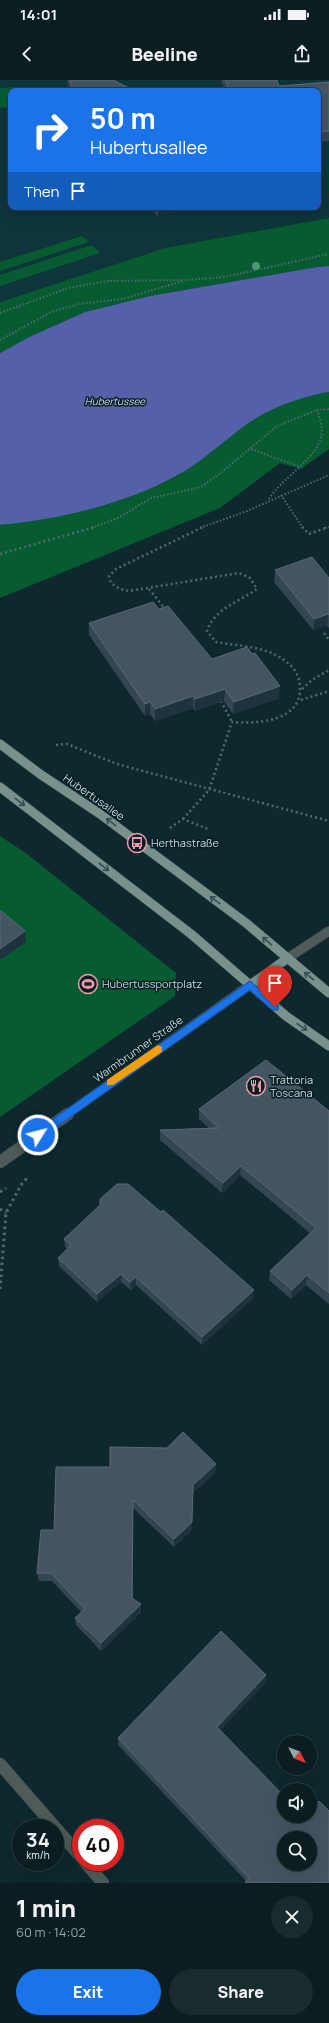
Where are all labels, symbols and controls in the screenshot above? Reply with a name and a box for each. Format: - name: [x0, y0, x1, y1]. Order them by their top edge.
- text: 14:01: [20, 4, 57, 25]
- text: Beeline: [131, 42, 198, 66]
- icon: back: [16, 43, 38, 65]
- icon: share: [291, 43, 313, 65]
- text: 50 m: [90, 99, 156, 137]
- icon: right: [24, 104, 76, 156]
- text: Hubertusallee: [90, 135, 207, 159]
- icon: arrive: [67, 180, 89, 202]
- text: Then: [24, 181, 59, 202]
- water label: Hubertussee: [85, 394, 146, 408]
- street label: Hubertusallee: [61, 770, 128, 824]
- one-way arrow: [14, 798, 25, 806]
- one-way arrow: [105, 818, 116, 826]
- bus stop icon: Herthastraße: [126, 832, 148, 854]
- place label: Herthastraße: [151, 835, 220, 850]
- one-way arrow: [98, 862, 109, 871]
- one-way arrow: [209, 896, 220, 904]
- one-way arrow: [262, 936, 273, 945]
- pin: [258, 966, 292, 1007]
- one-way arrow: [303, 971, 314, 980]
- icon: arrive: [264, 972, 286, 994]
- sports icon: Hubertussportplatz: [77, 973, 99, 995]
- place label: Hubertussportplatz: [102, 976, 202, 991]
- street label: Warmbrunner Straße: [90, 1012, 186, 1085]
- one-way arrow: [296, 1023, 307, 1031]
- place label: Trattoria Toscana: [270, 1072, 313, 1100]
- restaurant icon: Trattoria Toscana: [245, 1075, 267, 1097]
- position arrow: [17, 1114, 59, 1156]
- north arrow: [277, 1735, 317, 1775]
- map controls: [277, 1735, 317, 1871]
- button: sound: [277, 1783, 317, 1823]
- speed limit sign: 40: [72, 1819, 124, 1871]
- text: 34: [26, 1826, 50, 1853]
- button: search: [277, 1831, 317, 1871]
- text: km/h: [26, 1848, 50, 1862]
- text: 1 min: [16, 1891, 76, 1924]
- button: close: [271, 1896, 313, 1938]
- text: 60 m · 14:02: [16, 1923, 86, 1941]
- button: Exit: [16, 1969, 161, 2015]
- button: Share: [169, 1969, 313, 2015]

